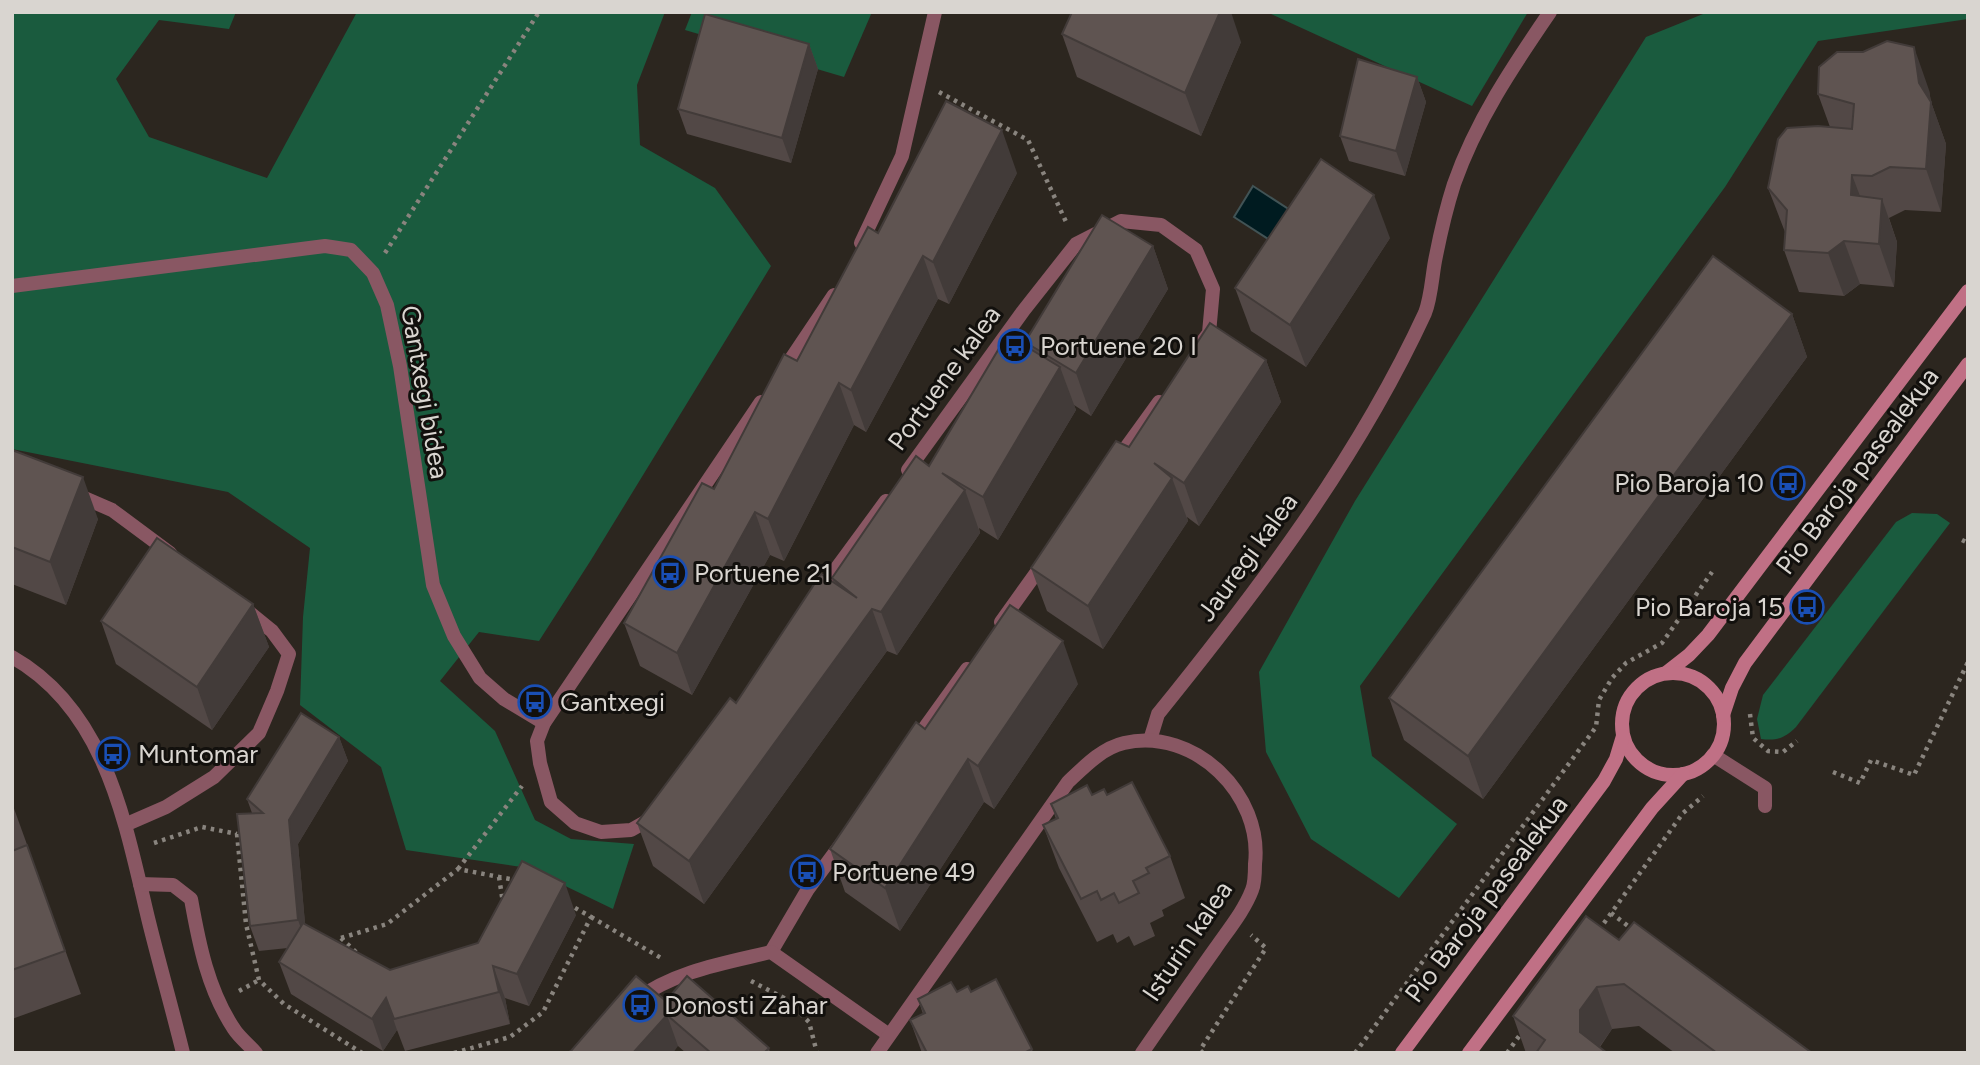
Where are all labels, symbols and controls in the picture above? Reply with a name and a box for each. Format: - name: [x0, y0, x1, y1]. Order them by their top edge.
- street label: Portuene kalea: [881, 299, 1007, 457]
- street label: Gantxegi bidea: [394, 303, 456, 481]
- bus stop icon: Portuene 20 I: [996, 327, 1034, 365]
- place label: Portuene 20 I: [1040, 330, 1197, 362]
- street label: Pio Baroja pasealekua: [1769, 361, 1945, 581]
- bus stop icon: Pio Baroja 10: [1769, 464, 1807, 502]
- place label: Pio Baroja 10: [1614, 467, 1764, 499]
- street label: Jauregi kalea: [1190, 487, 1304, 627]
- bus stop icon: Portuene 21: [651, 554, 689, 592]
- place label: Portuene 21: [694, 557, 832, 589]
- bus stop icon: Pio Baroja 15: [1788, 588, 1826, 626]
- place label: Pio Baroja 15: [1635, 591, 1783, 623]
- bus stop icon: Gantxegi: [516, 683, 554, 721]
- place label: Gantxegi: [560, 686, 665, 718]
- bus stop icon: Muntomar: [94, 735, 132, 773]
- place label: Muntomar: [138, 738, 258, 770]
- street label: Pio Baroja pasealekua: [1398, 789, 1574, 1009]
- bus stop icon: Portuene 49: [788, 853, 826, 891]
- place label: Portuene 49: [832, 856, 975, 888]
- street label: Isturin kalea: [1135, 875, 1239, 1007]
- bus stop icon: Donosti Zahar: [621, 986, 659, 1024]
- place label: Donosti Zahar: [664, 989, 828, 1021]

